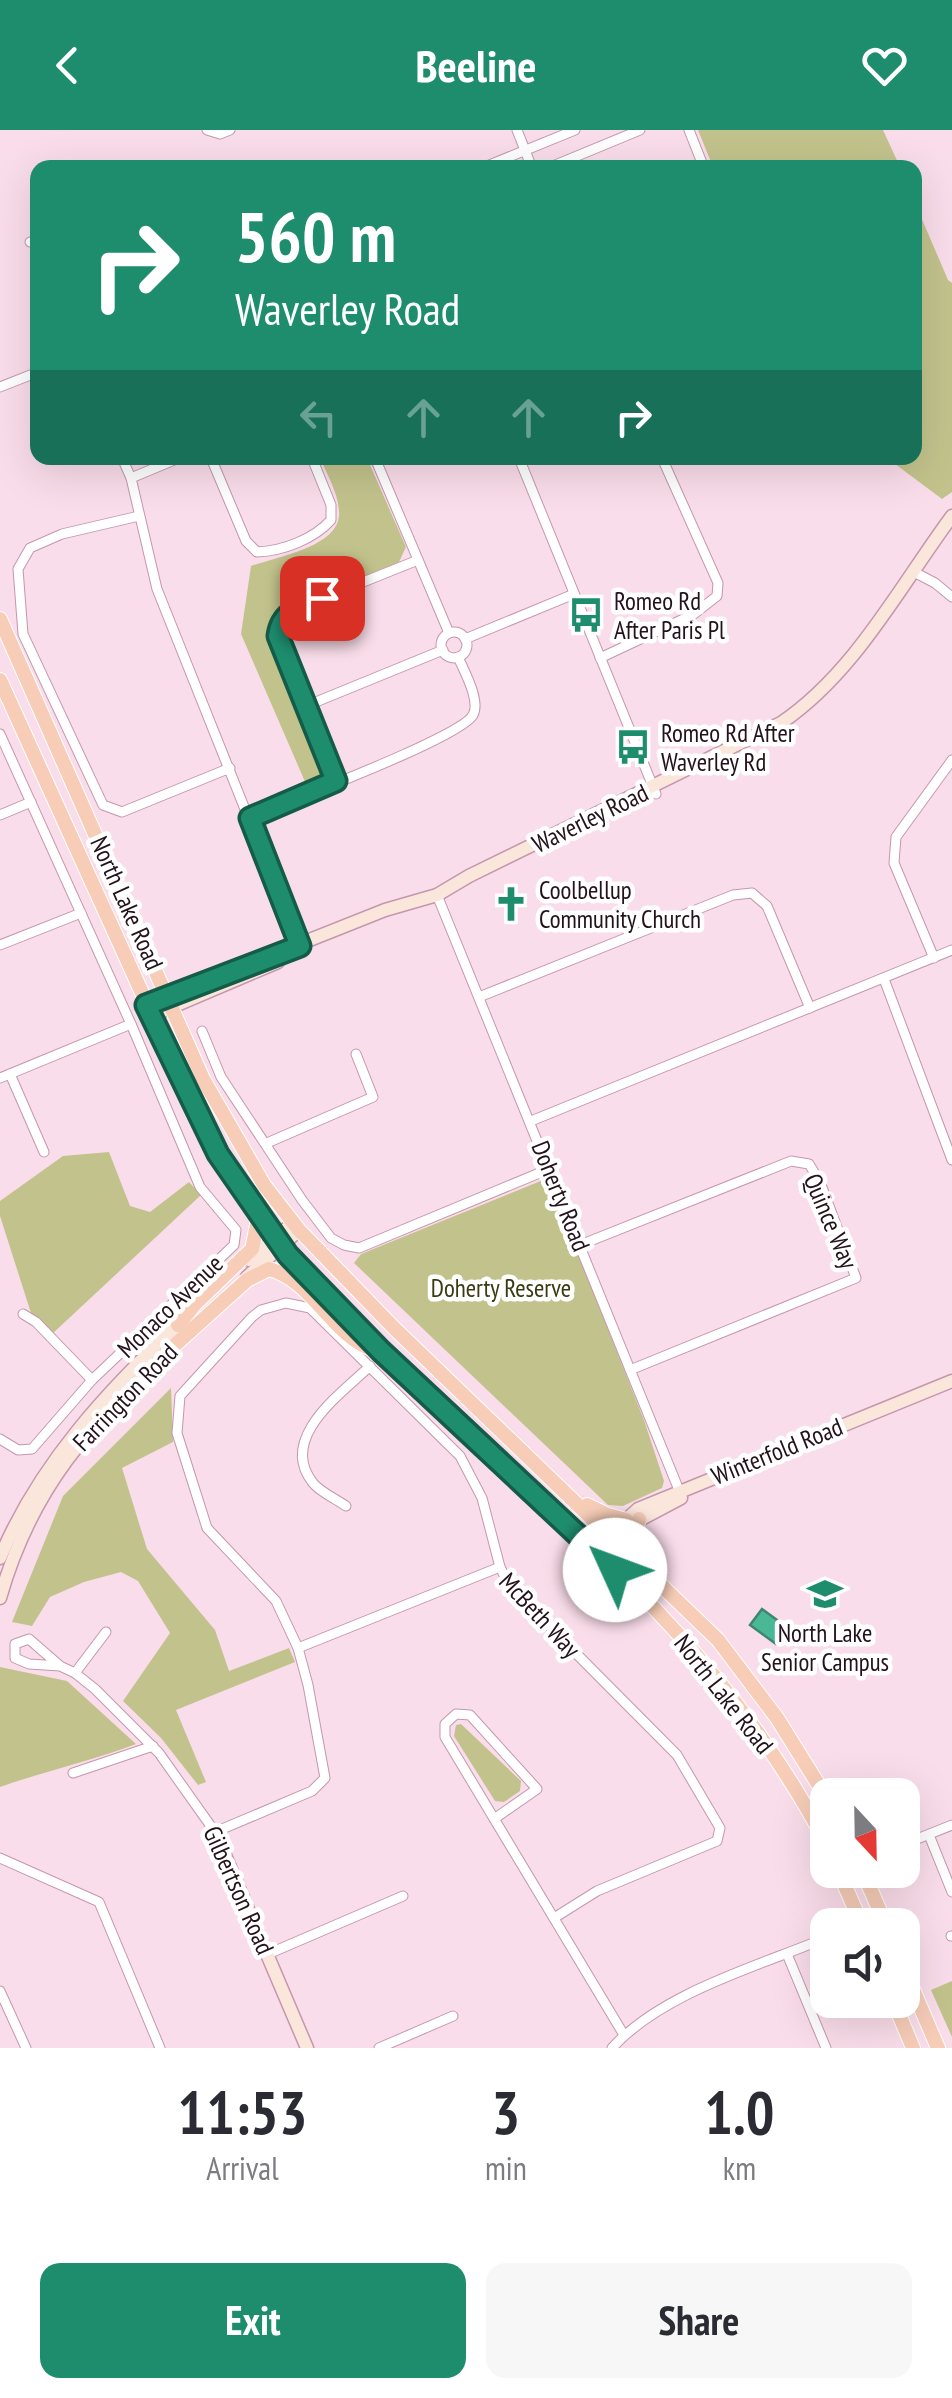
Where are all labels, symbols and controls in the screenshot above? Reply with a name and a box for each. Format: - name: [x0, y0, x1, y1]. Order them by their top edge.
- text: Beeline: [415, 36, 537, 94]
- icon: back: [40, 38, 95, 93]
- icon: heart: [857, 38, 912, 93]
- text: 560 m: [235, 191, 396, 281]
- icon: right: [70, 200, 200, 330]
- text: Waverley Road: [235, 279, 460, 337]
- icon: left: [291, 390, 346, 445]
- icon: ahead: [396, 390, 451, 445]
- icon: ahead: [501, 390, 556, 445]
- icon: right: [606, 390, 661, 445]
- pin: [280, 556, 365, 641]
- icon: arrive: [295, 571, 350, 626]
- place label: Romeo Rd After Paris Pl: [614, 585, 725, 646]
- bus stop icon: Romeo Rd After Paris Pl: [567, 596, 605, 634]
- place label: Romeo Rd After Waverley Rd: [661, 717, 795, 778]
- bus stop icon: Romeo Rd After Waverley Rd: [614, 728, 652, 766]
- street label: Waverley Road: [527, 776, 653, 860]
- street label: North Lake Road: [83, 831, 171, 975]
- place label: Coolbellup Community Church: [539, 874, 701, 935]
- church icon: Coolbellup Community Church: [492, 885, 530, 923]
- street label: Doherty Road: [524, 1136, 598, 1256]
- street label: Quince Way: [797, 1169, 866, 1274]
- street label: Monaco Avenue: [110, 1248, 230, 1364]
- park label: Doherty Reserve: [431, 1272, 571, 1304]
- street label: Farrington Road: [66, 1336, 184, 1458]
- street label: Winterfold Road: [707, 1410, 847, 1492]
- position arrow: [563, 1518, 667, 1622]
- street label: McBeth Way: [492, 1566, 588, 1665]
- school or university icon: North Lake Senior Campus: [806, 1575, 844, 1613]
- place label: North Lake Senior Campus: [761, 1617, 889, 1678]
- street label: North Lake Road: [667, 1628, 781, 1760]
- north arrow: [810, 1778, 920, 1888]
- map controls: [810, 1778, 920, 2018]
- street label: Gilbertson Road: [196, 1821, 282, 1959]
- button: sound: [810, 1908, 920, 2018]
- text: 11:53: [178, 2073, 307, 2151]
- text: 3: [491, 2073, 520, 2151]
- text: 1.0: [704, 2073, 774, 2151]
- text: Arrival: [206, 2147, 279, 2189]
- text: min: [485, 2147, 527, 2189]
- text: km: [723, 2147, 756, 2189]
- button: Exit: [40, 2263, 466, 2378]
- button: Share: [486, 2263, 912, 2378]

